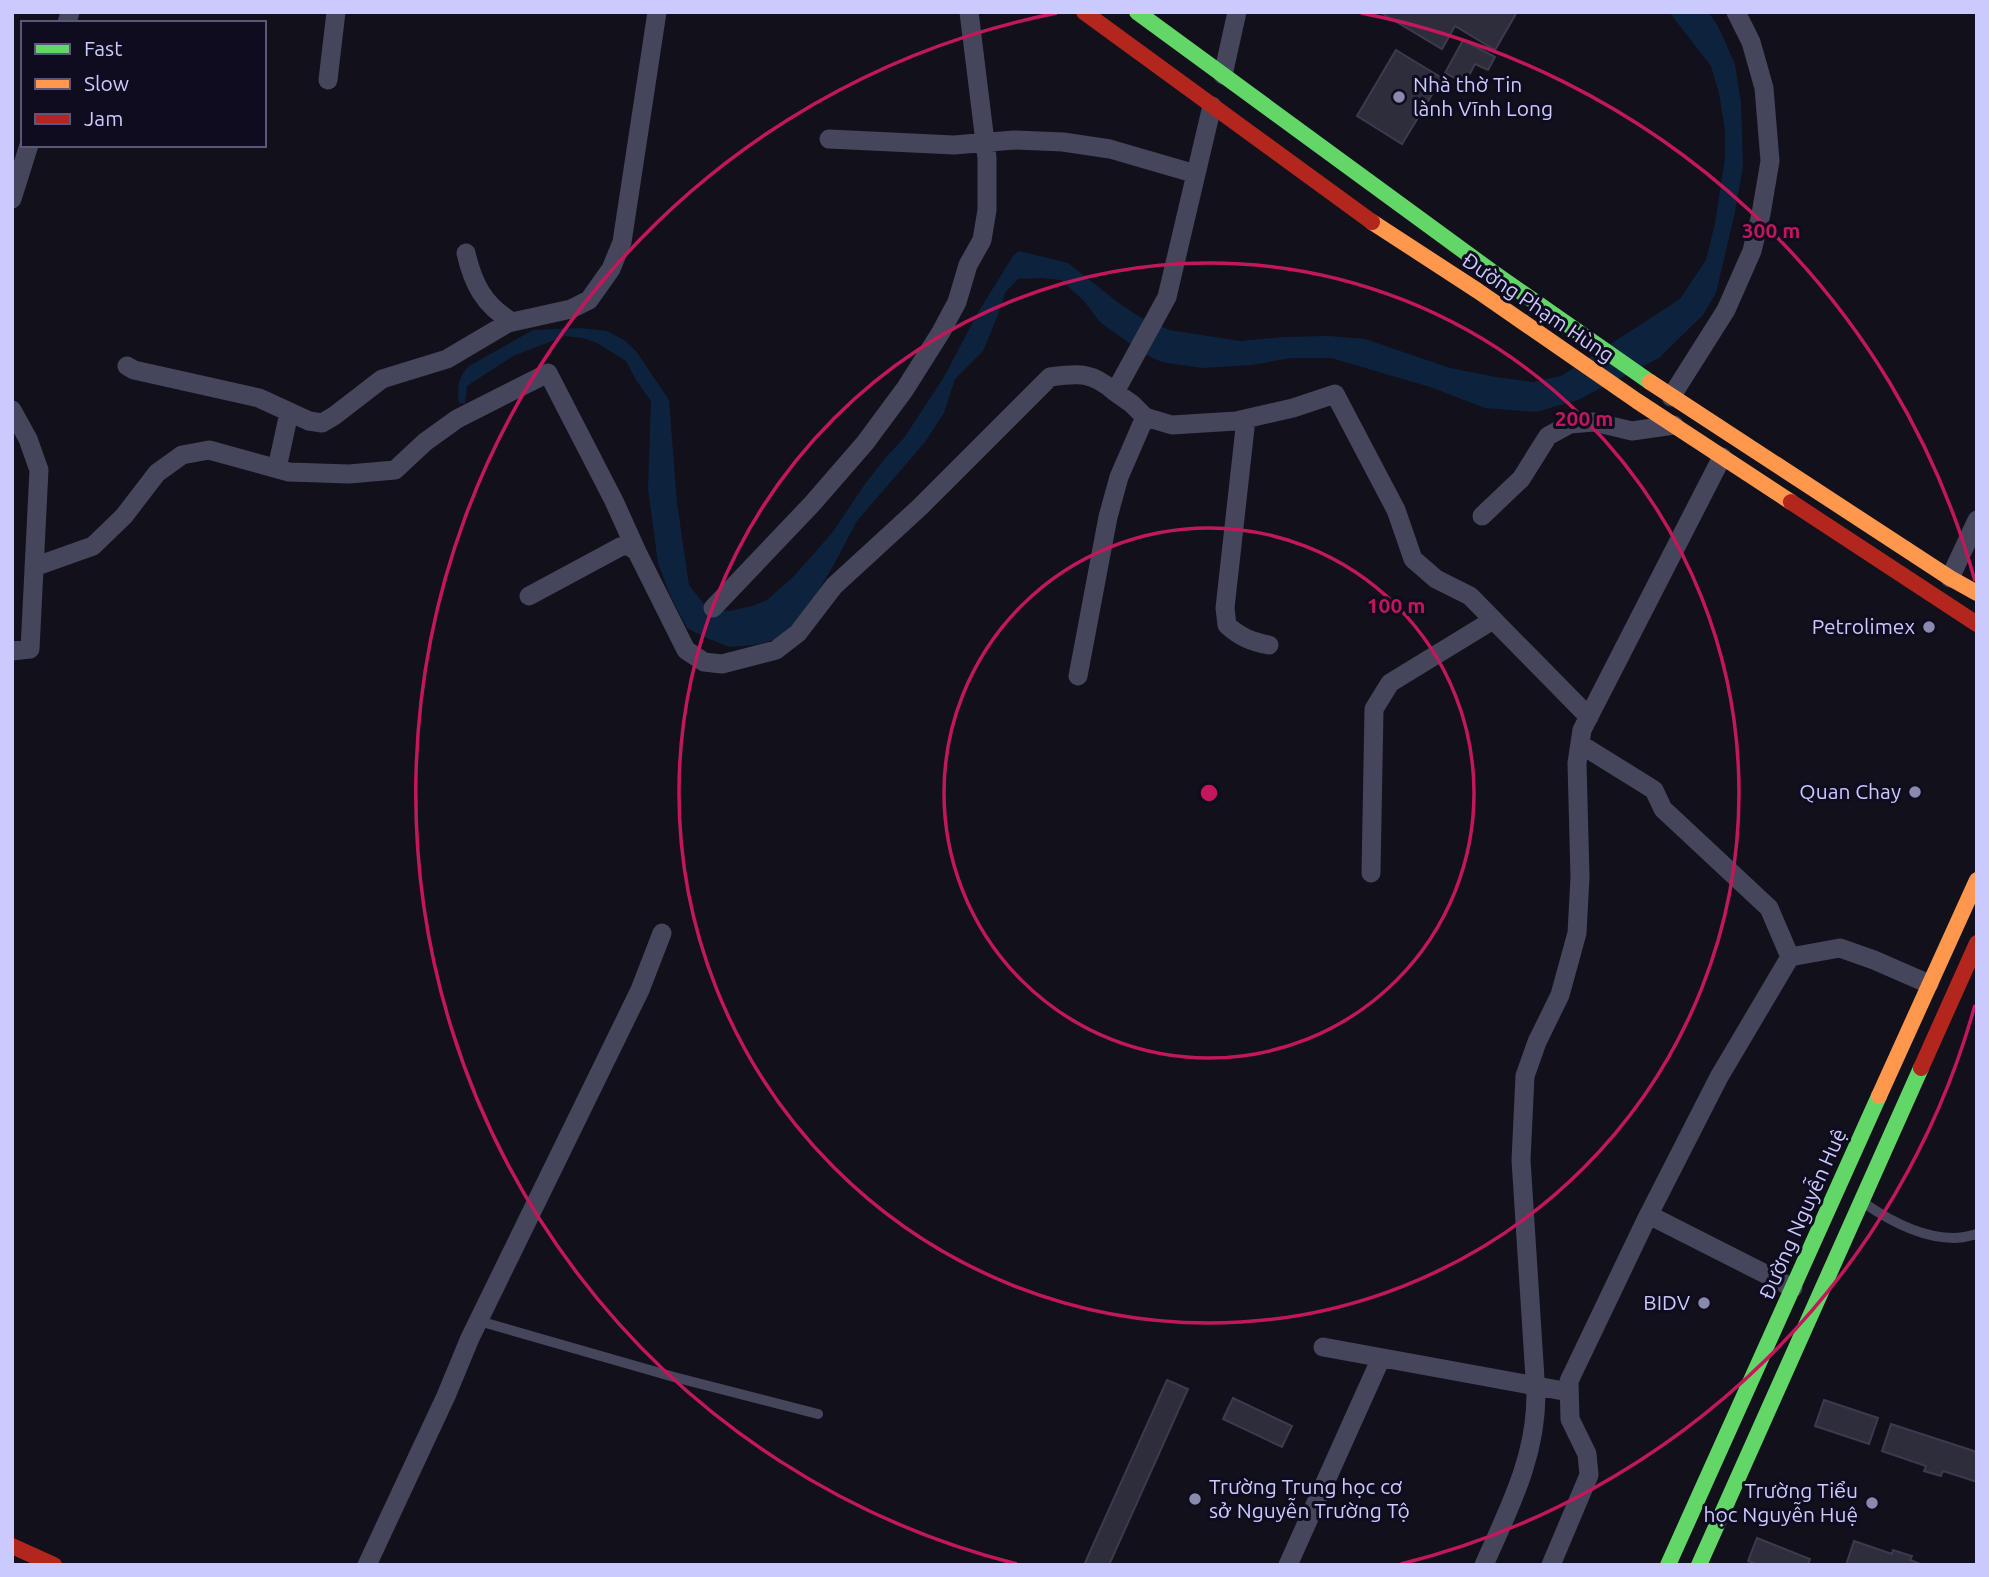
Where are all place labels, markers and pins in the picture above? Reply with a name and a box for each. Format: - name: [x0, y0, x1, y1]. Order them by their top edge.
- place label: Nhà thờ Tin lành Vĩnh Long: [1413, 72, 1553, 120]
- marker: Nhà thờ Tin lành Vĩnh Long: [1391, 89, 1407, 105]
- place label: Petrolimex: [1812, 614, 1915, 638]
- marker: Petrolimex: [1921, 619, 1937, 635]
- place label: Quan Chay: [1799, 779, 1901, 803]
- centre of rings: [1197, 781, 1221, 805]
- marker: Quan Chay: [1907, 784, 1923, 800]
- place label: BIDV: [1643, 1290, 1691, 1314]
- marker: BIDV: [1696, 1295, 1712, 1311]
- place label: Trường Trung học cơ sở Nguyễn Trường Tộ: [1209, 1474, 1410, 1522]
- place label: Trường Tiểu học Nguyễn Huệ: [1703, 1478, 1858, 1526]
- marker: Trường Trung học cơ sở Nguyễn Trường Tộ: [1187, 1491, 1203, 1507]
- marker: Trường Tiểu học Nguyễn Huệ: [1864, 1495, 1880, 1511]

